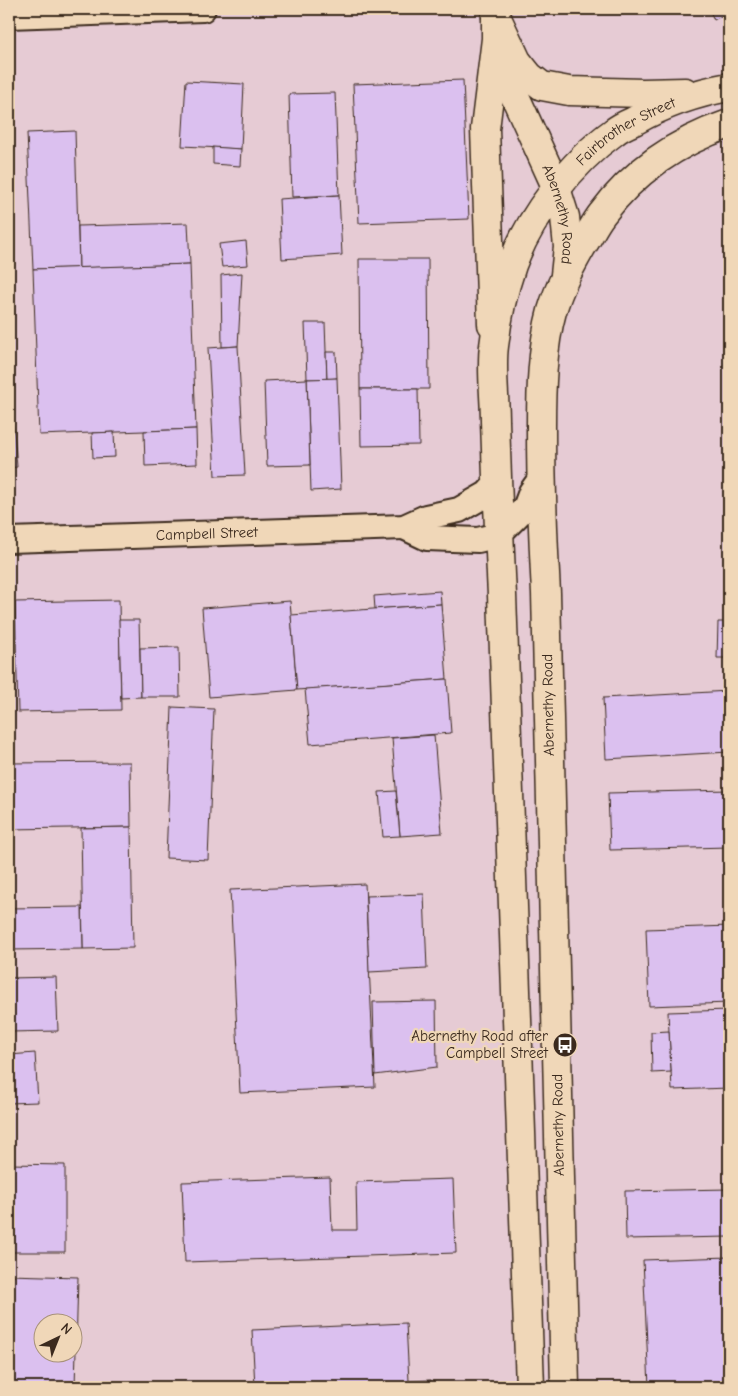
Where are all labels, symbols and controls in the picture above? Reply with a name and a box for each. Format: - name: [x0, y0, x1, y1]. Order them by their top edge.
- street label: Fairbrother Street: [572, 93, 679, 169]
- street label: Abernethy Road: [538, 162, 577, 265]
- street label: Campbell Street: [156, 523, 259, 544]
- street label: Abernethy Road: [538, 654, 558, 756]
- place label: Abernethy Road after Campbell Street: [411, 1027, 549, 1062]
- bus stop icon: Abernethy Road after Campbell Street: [552, 1032, 578, 1058]
- street label: Abernethy Road: [548, 1074, 568, 1176]
- north arrow: [32, 1314, 82, 1364]
- text: N: [57, 1320, 76, 1338]

